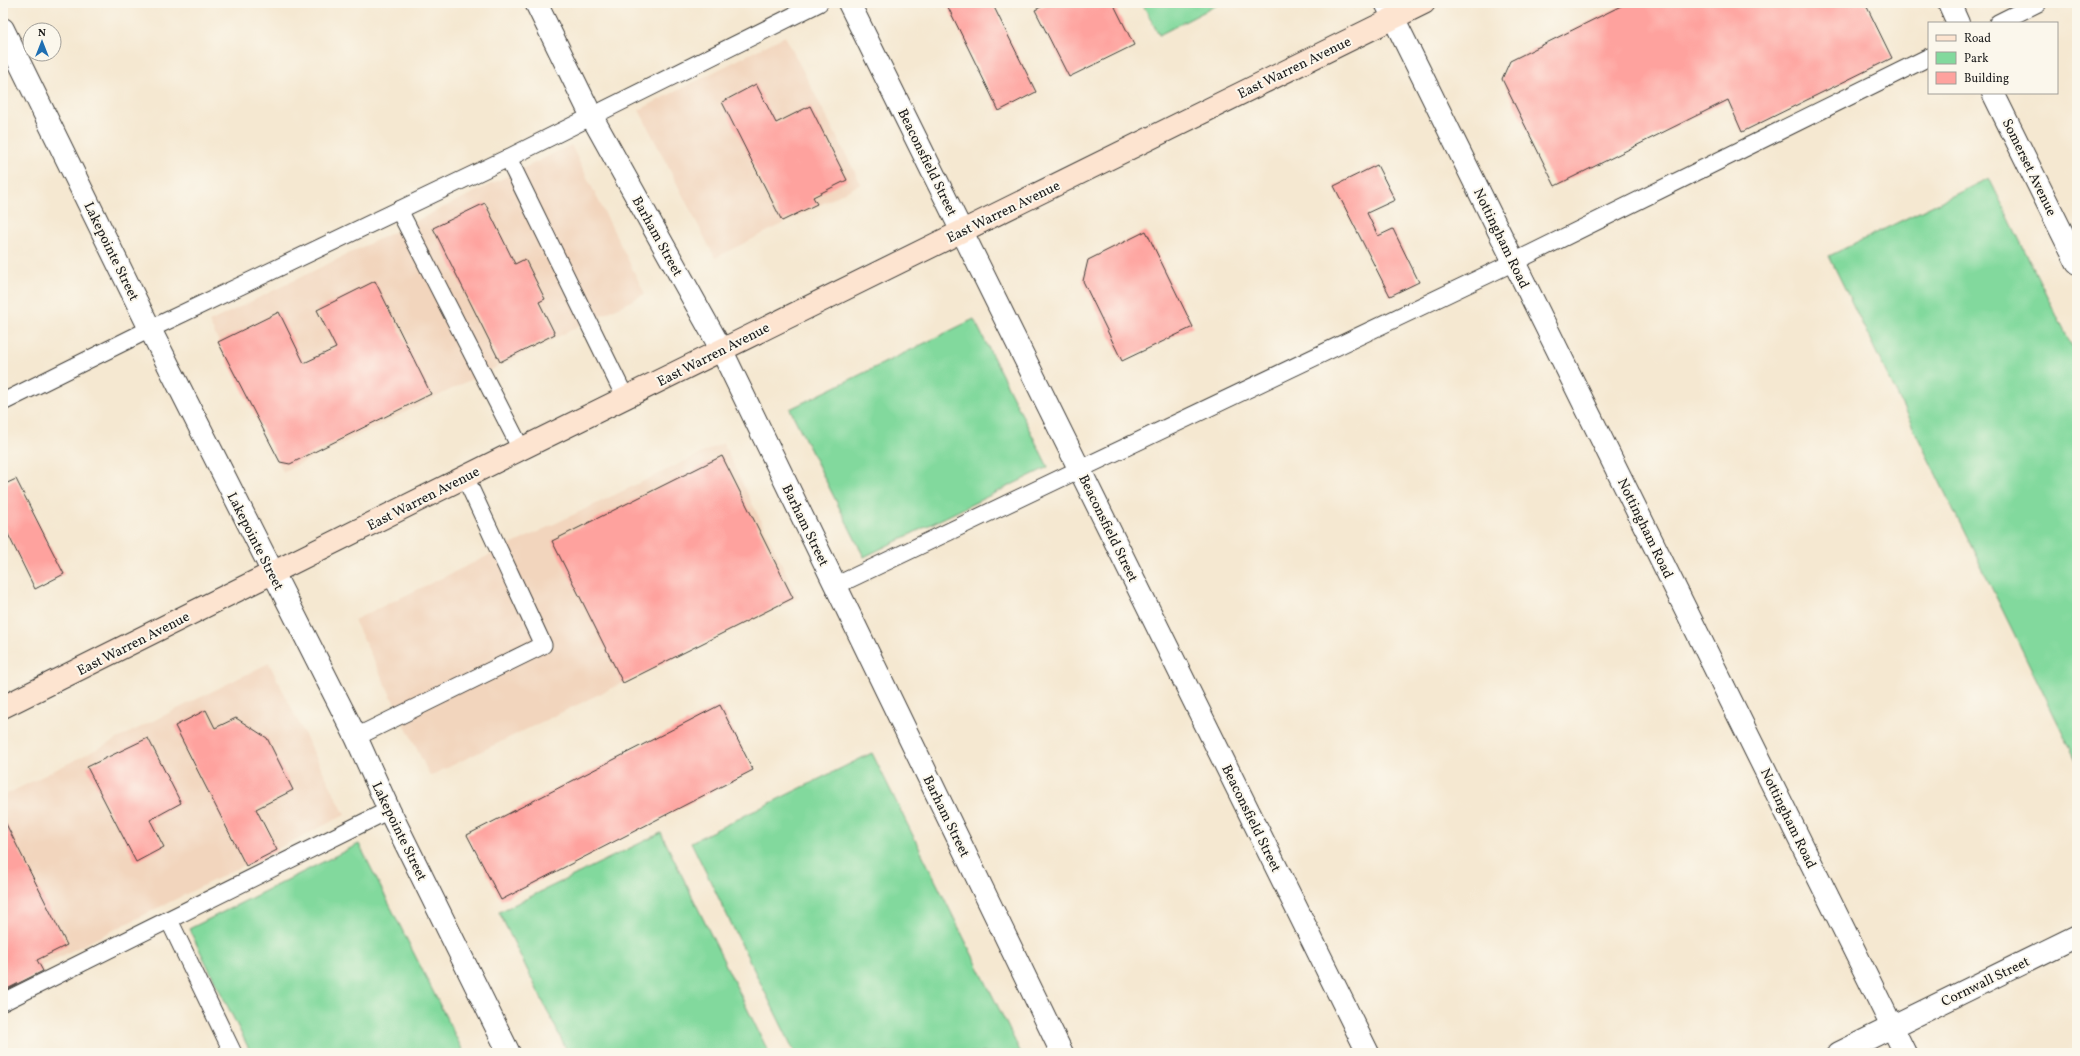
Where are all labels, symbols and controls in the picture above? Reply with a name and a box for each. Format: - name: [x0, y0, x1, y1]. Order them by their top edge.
- north arrow: [22, 22, 62, 62]
- legend: [1928, 22, 2058, 94]
- text: N: [38, 26, 46, 41]
- text: Road: [1964, 31, 1991, 47]
- street label: East Warren Avenue: [1235, 32, 1355, 104]
- text: Park: [1964, 51, 1989, 67]
- text: Building: [1964, 71, 2009, 87]
- street label: Beaconsfield Street: [892, 106, 961, 220]
- street label: Somerset Avenue: [1997, 116, 2061, 220]
- street label: East Warren Avenue: [944, 176, 1064, 248]
- street label: Nottingham Road: [1468, 185, 1533, 292]
- street label: Barham Street: [627, 193, 687, 280]
- street label: Lakepointe Street: [78, 199, 143, 304]
- street label: East Warren Avenue: [654, 319, 774, 392]
- street label: East Warren Avenue: [364, 463, 484, 536]
- street label: Beaconsfield Street: [1073, 472, 1142, 586]
- street label: Nottingham Road: [1612, 475, 1677, 582]
- street label: Barham Street: [777, 482, 833, 570]
- street label: Lakepointe Street: [222, 489, 288, 594]
- street label: East Warren Avenue: [74, 608, 194, 681]
- street label: Beaconsfield Street: [1216, 762, 1285, 876]
- street label: Nottingham Road: [1755, 765, 1820, 872]
- street label: Barham Street: [918, 773, 974, 861]
- street label: Lakepointe Street: [366, 779, 431, 884]
- street label: Cornwall Street: [1938, 953, 2033, 1012]

